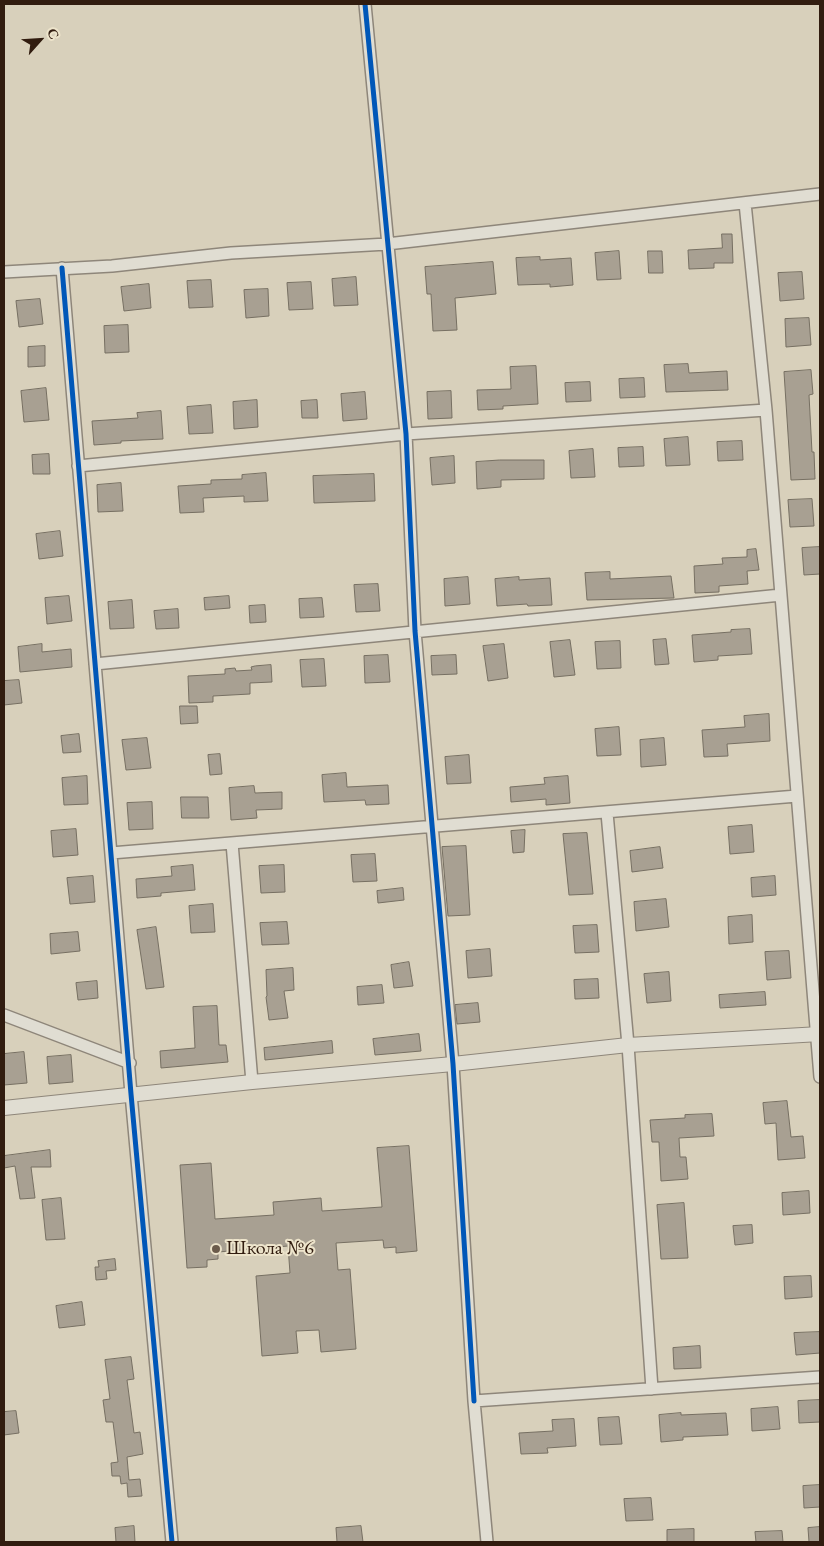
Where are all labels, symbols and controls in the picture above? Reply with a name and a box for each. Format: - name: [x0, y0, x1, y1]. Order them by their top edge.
- north arrow: [15, 15, 65, 65]
- text: С: [43, 25, 64, 42]
- place label: Школа №6: [226, 1237, 314, 1261]
- marker: Школа №6: [210, 1243, 222, 1255]

